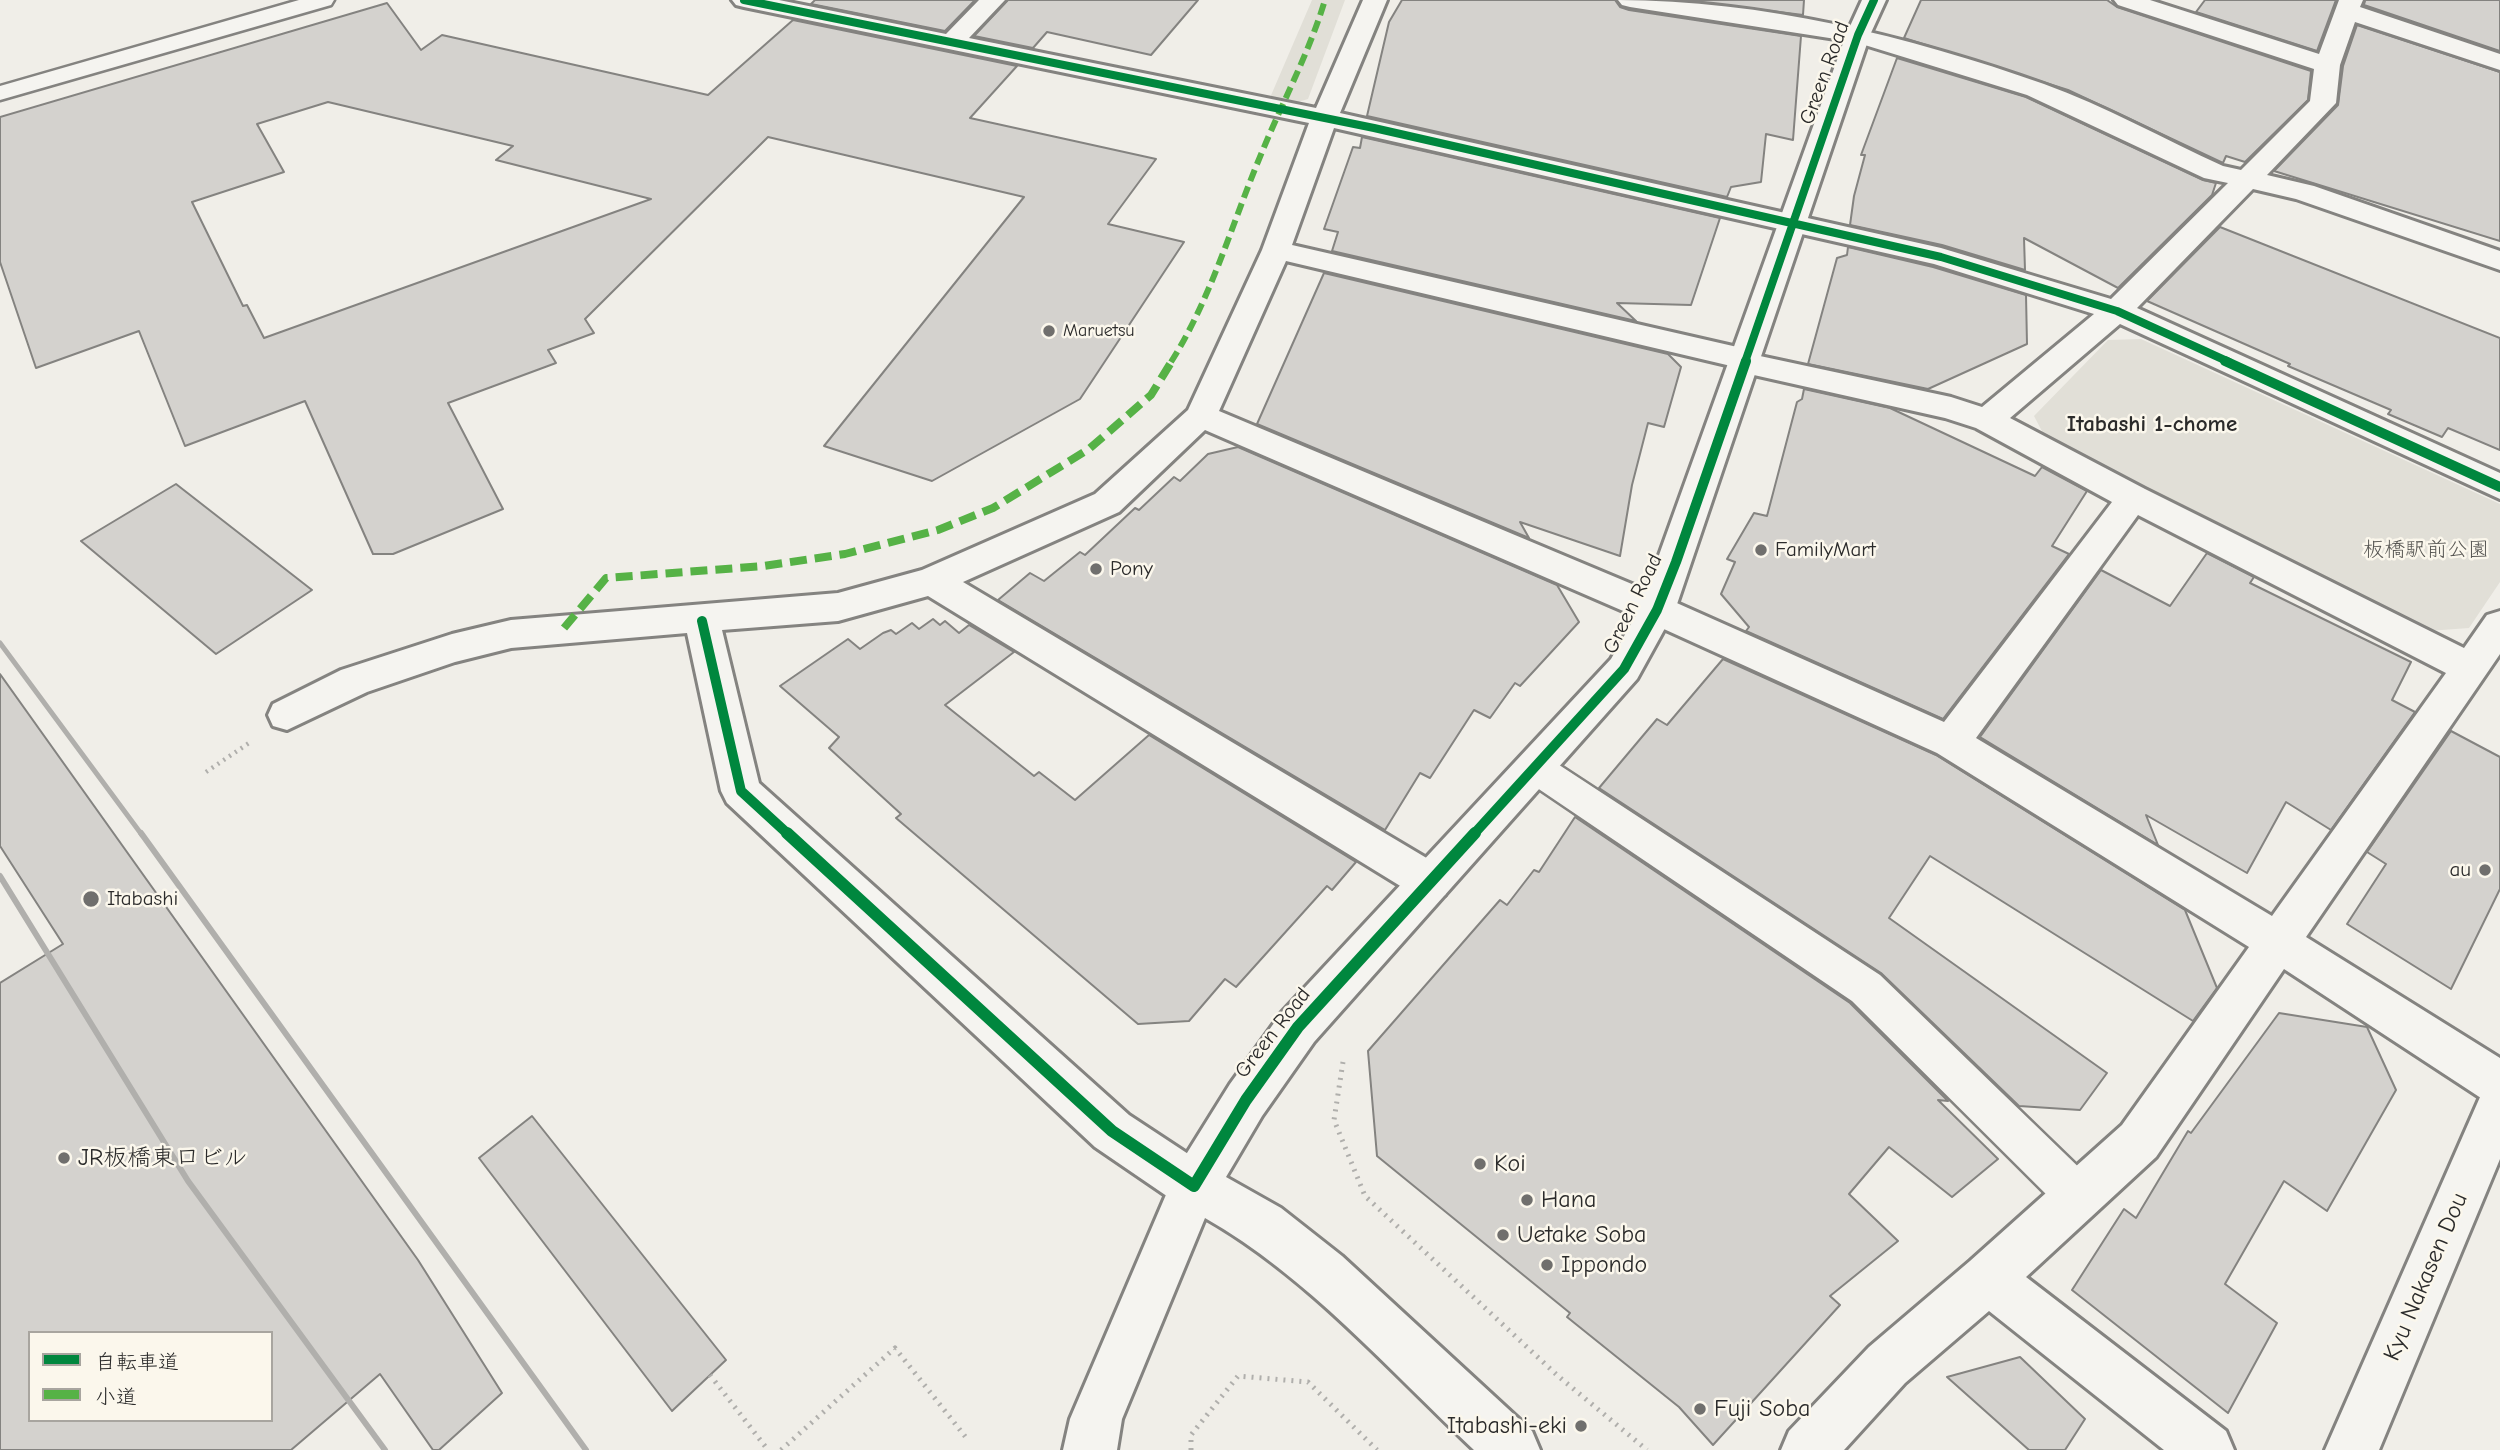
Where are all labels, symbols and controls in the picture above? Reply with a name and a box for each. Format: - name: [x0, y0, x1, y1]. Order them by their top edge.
- street label: Green Road: [1795, 18, 1855, 128]
- place label: Maruetsu: [1063, 320, 1135, 342]
- marker: Maruetsu: [1041, 323, 1057, 339]
- district label: Itabashi 1-chome: [2067, 410, 2237, 438]
- place label: FamilyMart: [1775, 537, 1876, 563]
- park label: 板橋駅前公園: [2363, 537, 2489, 563]
- marker: FamilyMart: [1753, 542, 1769, 558]
- street label: Green Road: [1598, 550, 1668, 658]
- place label: Pony: [1110, 556, 1153, 582]
- marker: Pony: [1088, 561, 1104, 577]
- place label: au: [2449, 857, 2471, 883]
- marker: au: [2477, 862, 2493, 878]
- place label: Itabashi: [107, 886, 178, 912]
- marker: Itabashi: [81, 889, 101, 909]
- street label: Green Road: [1230, 983, 1316, 1083]
- place label: JR板橋東口ビル: [78, 1144, 247, 1172]
- marker: JR板橋東口ビル: [56, 1150, 72, 1166]
- place label: Koi: [1494, 1150, 1526, 1178]
- marker: Koi: [1472, 1156, 1488, 1172]
- place label: Hana: [1541, 1186, 1596, 1214]
- street label: Kyu Nakasen Dou: [2378, 1189, 2474, 1365]
- marker: Hana: [1519, 1192, 1535, 1208]
- place label: Uetake Soba: [1517, 1221, 1646, 1249]
- marker: Uetake Soba: [1495, 1227, 1511, 1243]
- place label: Ippondo: [1561, 1251, 1647, 1279]
- marker: Ippondo: [1539, 1257, 1555, 1273]
- legend: [28, 1331, 273, 1422]
- text: 自転車道: [95, 1350, 179, 1374]
- text: 小道: [95, 1385, 137, 1409]
- place label: Fuji Soba: [1714, 1395, 1810, 1423]
- marker: Fuji Soba: [1692, 1401, 1708, 1417]
- place label: Itabashi-eki: [1447, 1412, 1567, 1440]
- marker: Itabashi-eki: [1573, 1418, 1589, 1434]

